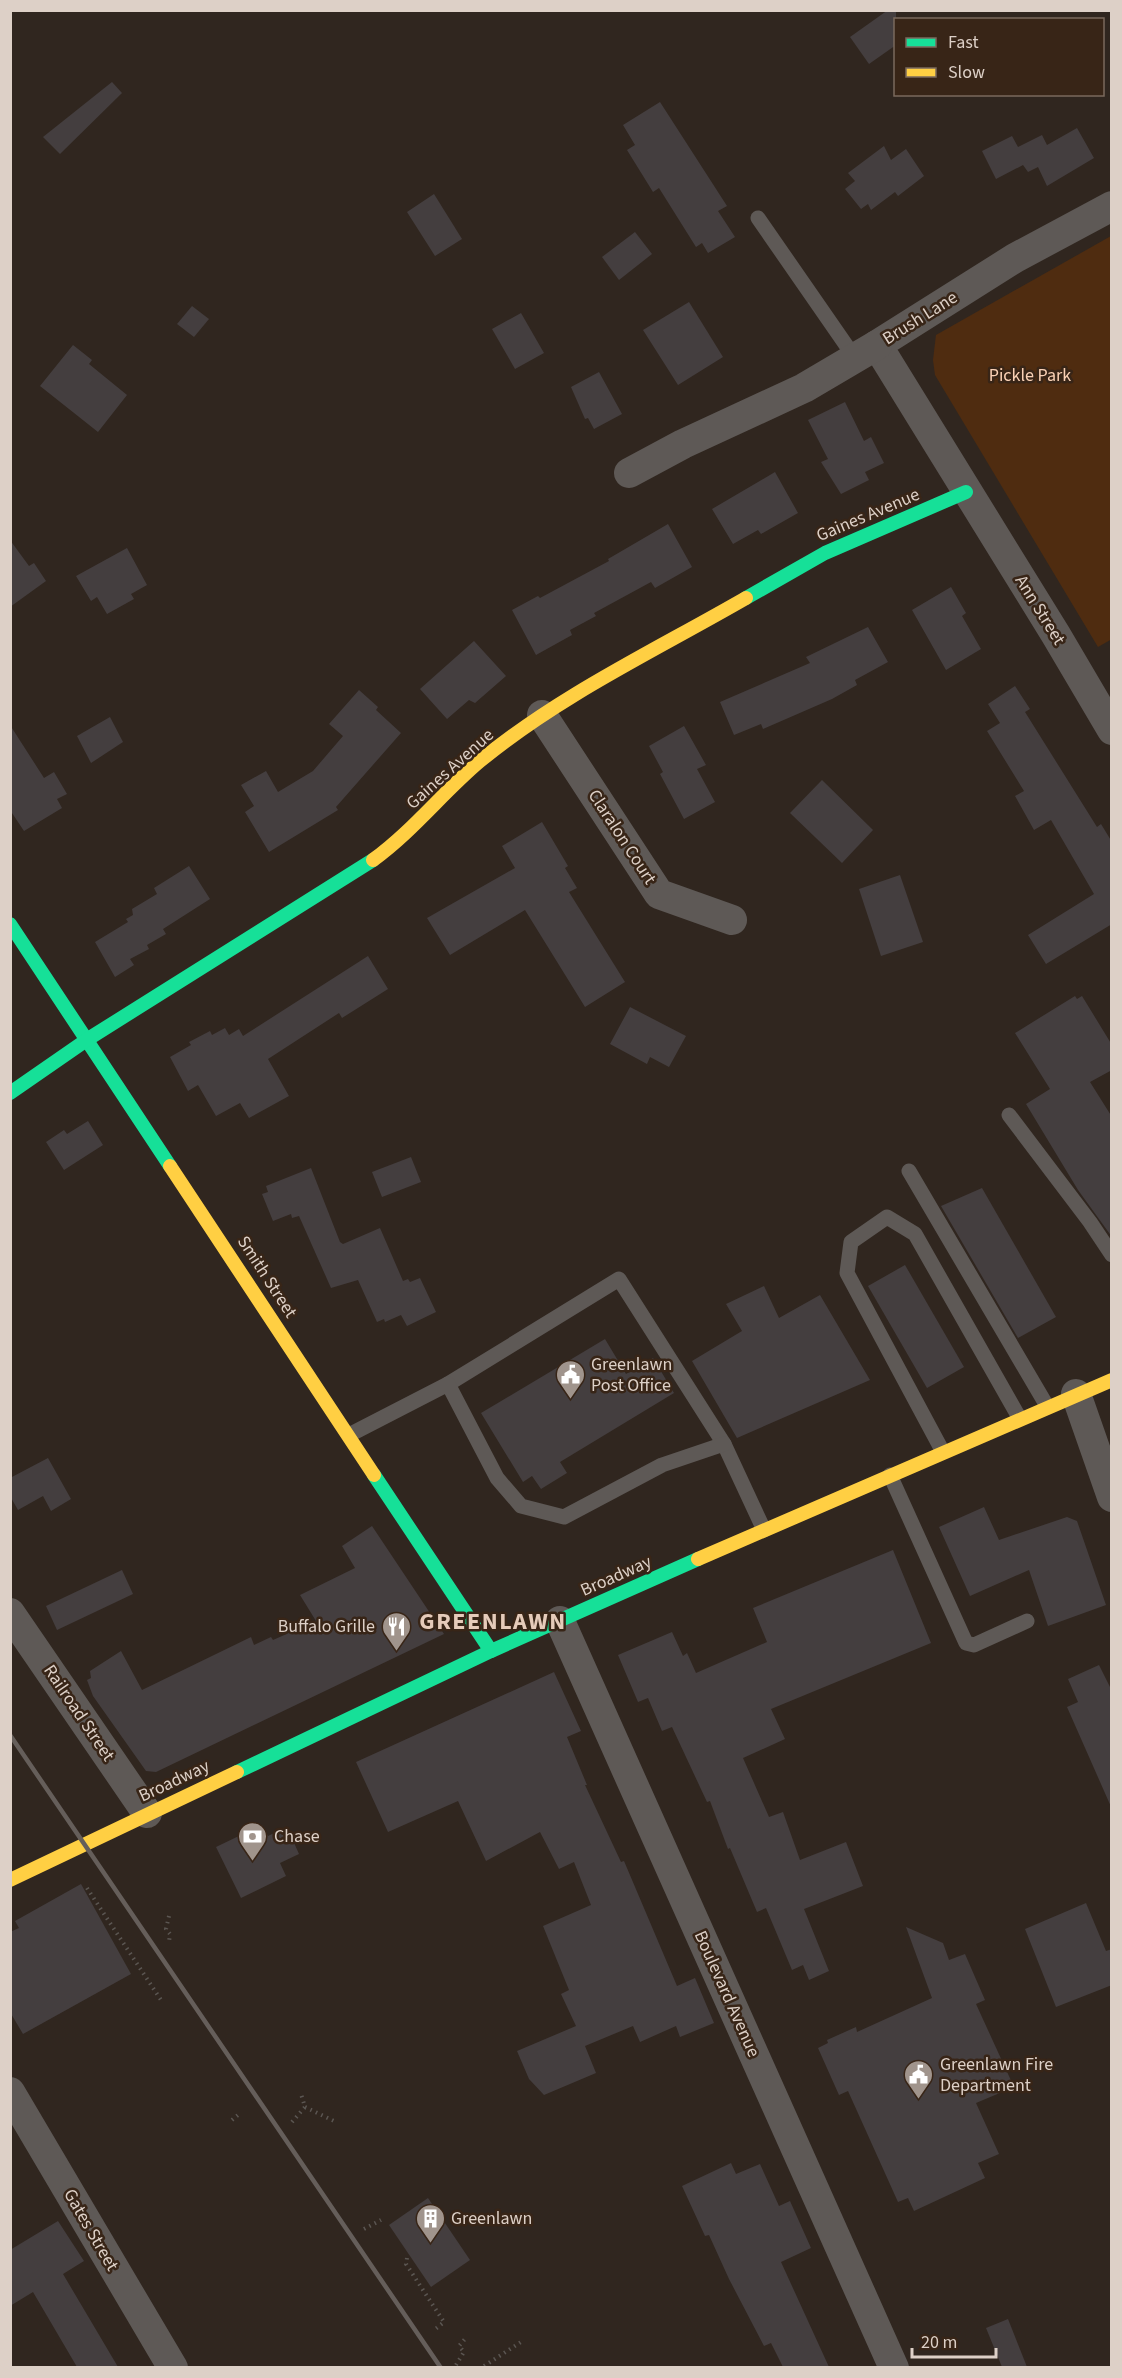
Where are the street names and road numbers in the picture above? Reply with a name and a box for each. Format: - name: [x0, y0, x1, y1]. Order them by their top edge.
- street label: Brush Lane: [878, 285, 962, 351]
- street label: Gaines Avenue: [812, 482, 924, 548]
- street label: Ann Street: [1009, 570, 1071, 650]
- street label: Gaines Avenue: [401, 723, 499, 815]
- street label: Claralon Court: [582, 785, 662, 889]
- street label: Smith Street: [231, 1231, 303, 1323]
- street label: Broadway: [576, 1549, 656, 1603]
- street label: Railroad Street: [37, 1660, 121, 1766]
- street label: Broadway: [135, 1753, 214, 1808]
- street label: Boulevard Avenue: [688, 1927, 766, 2061]
- street label: Gates Street: [57, 2184, 125, 2276]

